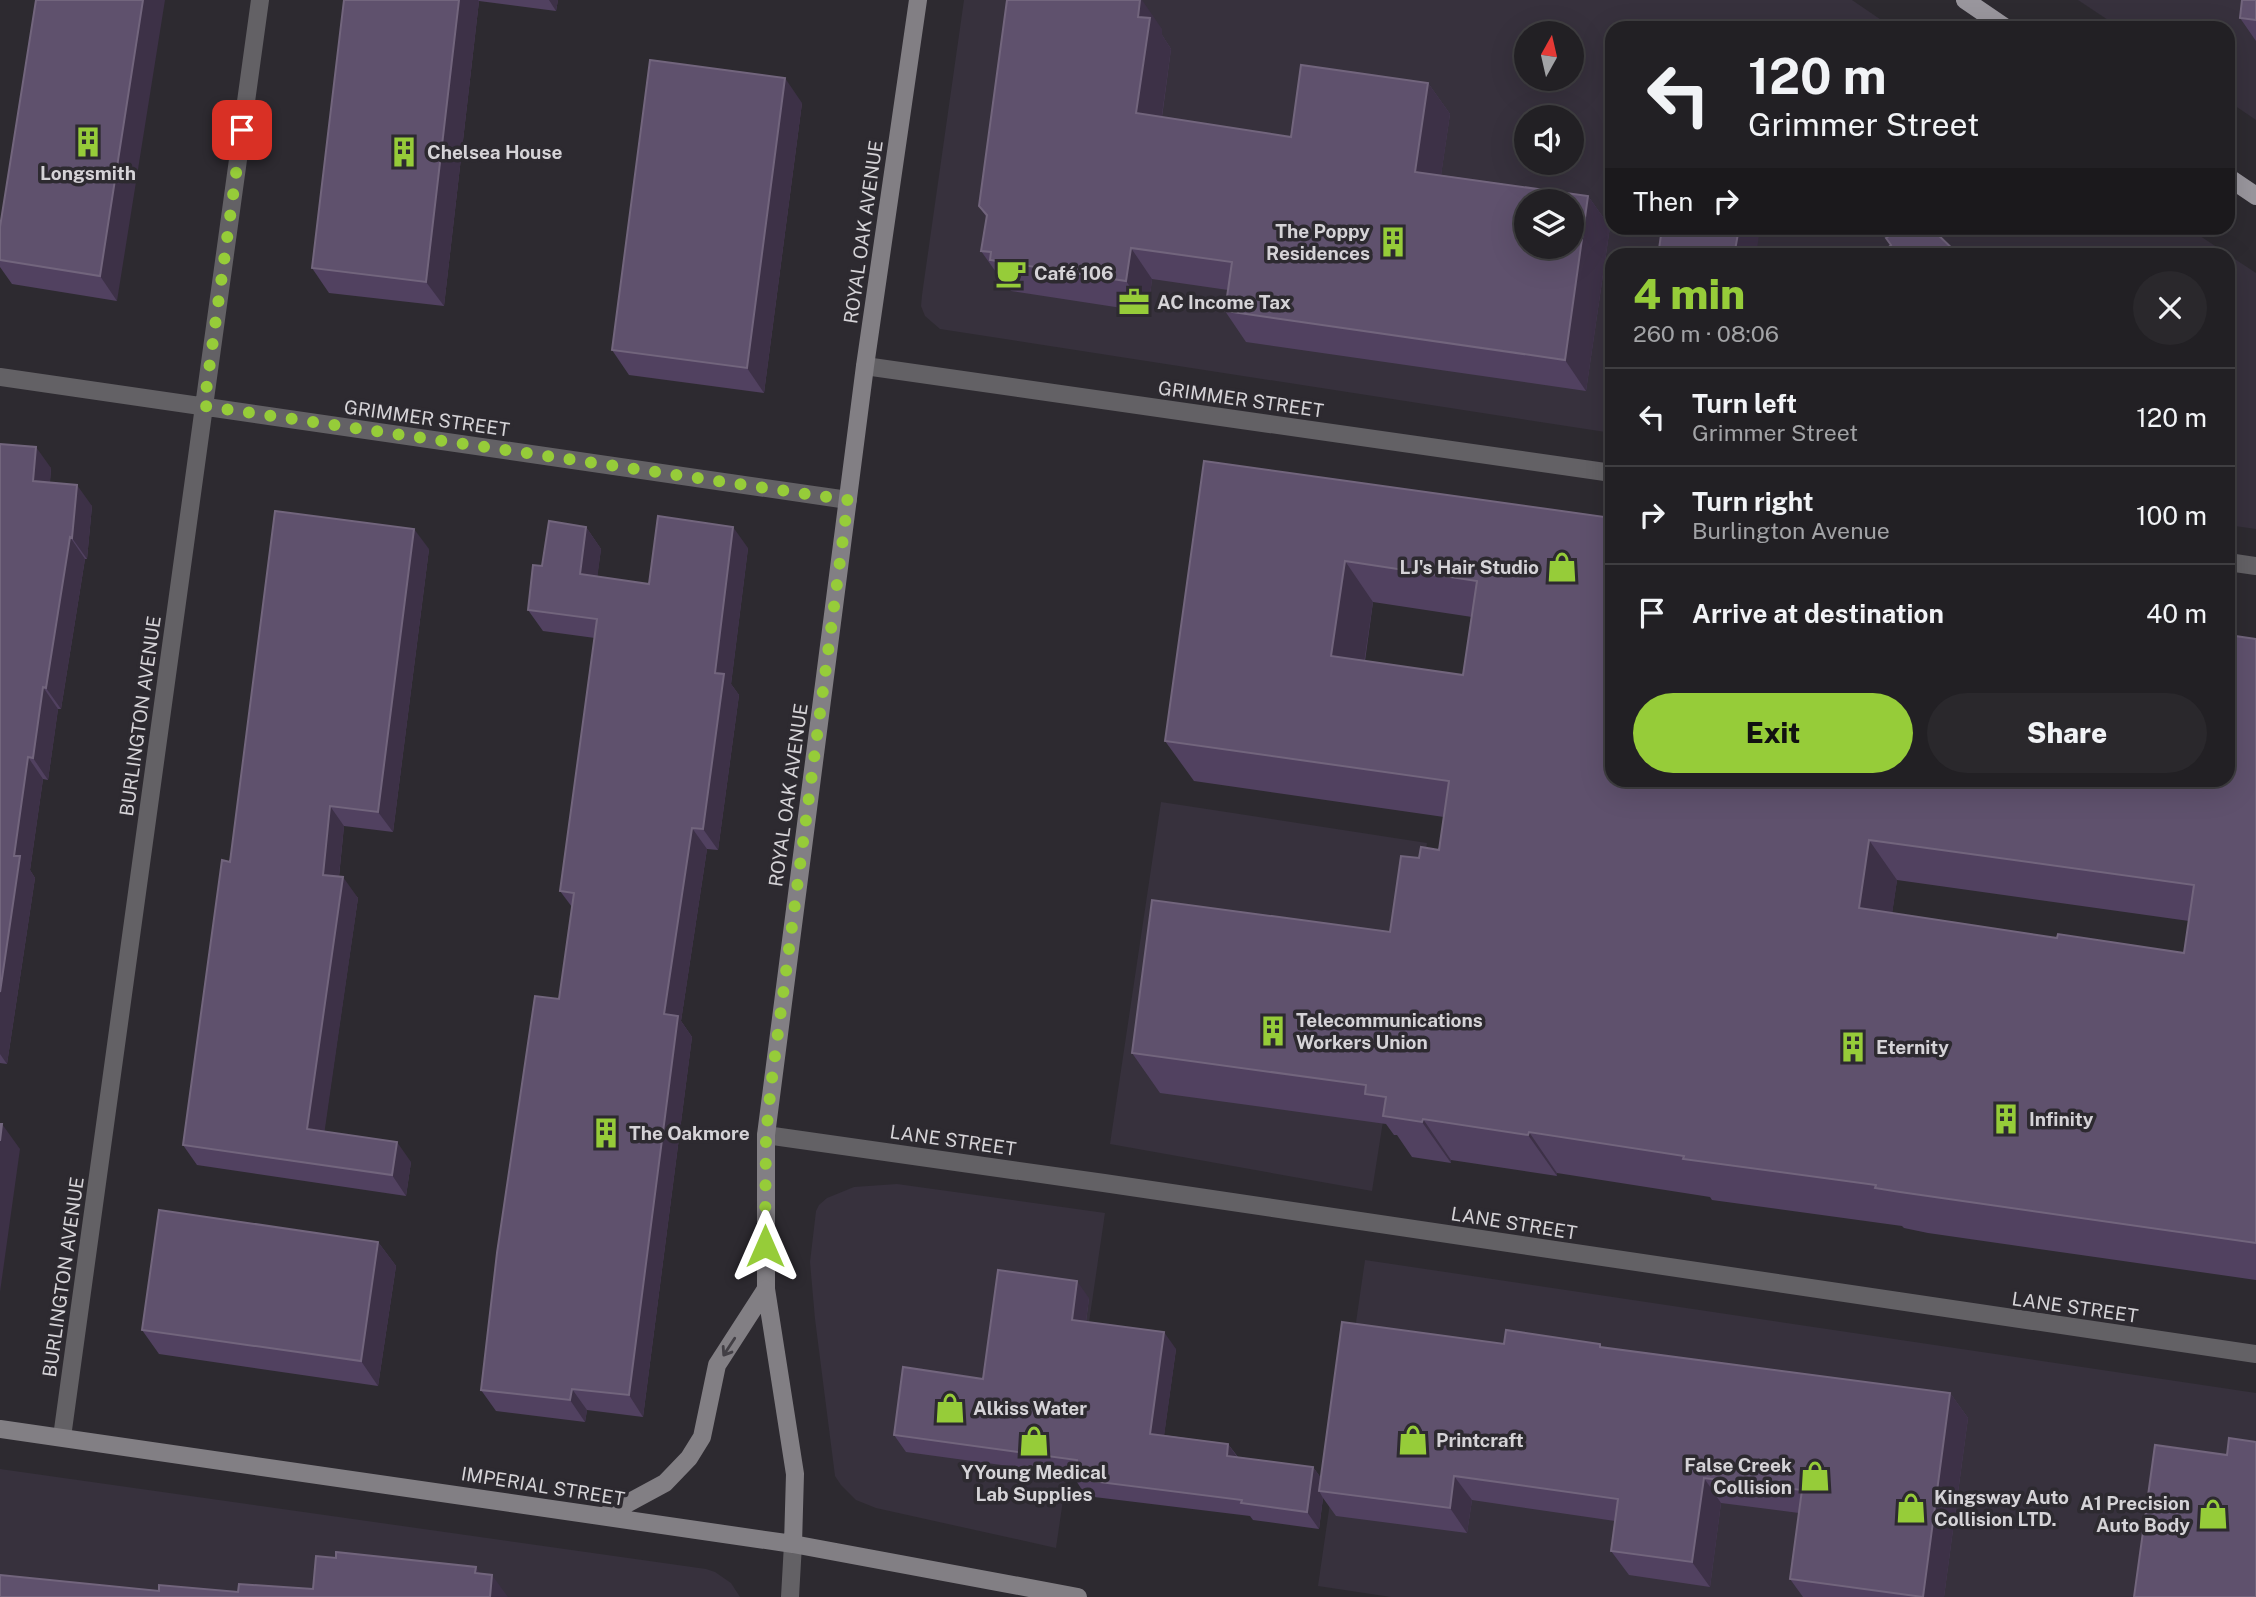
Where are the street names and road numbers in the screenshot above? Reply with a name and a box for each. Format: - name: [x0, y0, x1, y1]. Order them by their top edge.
- street label: ROYAL OAK AVENUE: [839, 139, 887, 325]
- street label: GRIMMER STREET: [1157, 376, 1325, 422]
- street label: GRIMMER STREET: [343, 395, 511, 441]
- street label: BURLINGTON AVENUE: [115, 614, 165, 818]
- street label: ROYAL OAK AVENUE: [764, 702, 812, 888]
- street label: LANE STREET: [888, 1120, 1018, 1160]
- street label: BURLINGTON AVENUE: [38, 1175, 88, 1379]
- street label: LANE STREET: [1449, 1202, 1579, 1244]
- street label: LANE STREET: [2010, 1287, 2140, 1327]
- street label: IMPERIAL STREET: [460, 1462, 626, 1510]

